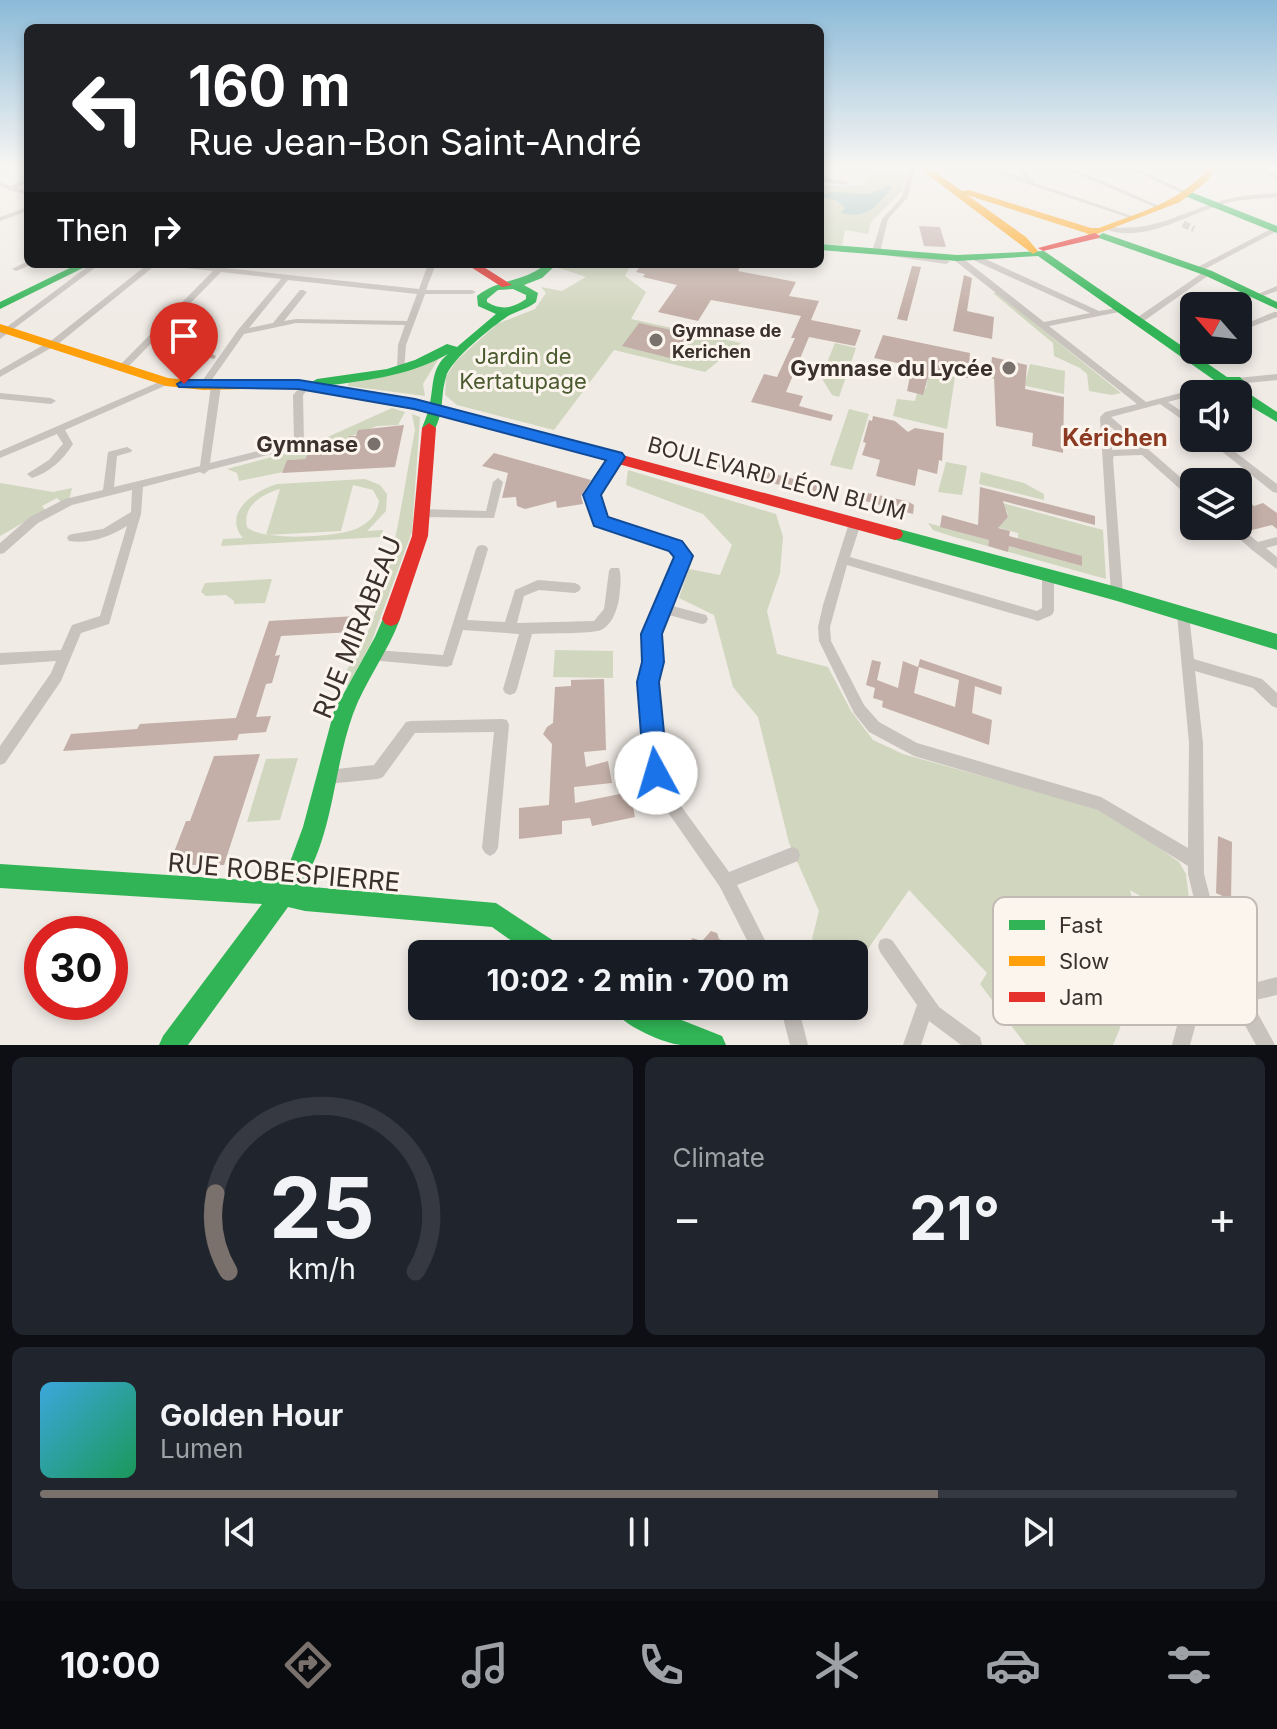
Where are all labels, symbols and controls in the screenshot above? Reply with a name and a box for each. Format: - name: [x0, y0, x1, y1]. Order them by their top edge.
- text: 160 m: [188, 52, 351, 120]
- icon: left: [56, 56, 160, 160]
- text: Rue Jean-Bon Saint-André: [188, 120, 642, 164]
- icon: right: [144, 208, 188, 252]
- text: Then: [56, 212, 128, 248]
- north arrow: [1180, 292, 1252, 364]
- map controls: [1180, 292, 1252, 540]
- pin: [150, 302, 218, 384]
- icon: arrive: [162, 314, 206, 358]
- place label: Gymnase de Kerichen: [672, 320, 782, 362]
- marker: Gymnase de Kerichen: [647, 331, 665, 349]
- park label: Jardin de Kertatupage: [459, 343, 587, 394]
- place label: Gymnase du Lycée: [790, 355, 993, 381]
- marker: Gymnase du Lycée: [1000, 359, 1018, 377]
- button: sound: [1180, 380, 1252, 452]
- district label: Kérichen: [1062, 423, 1168, 452]
- place label: Gymnase: [256, 431, 358, 457]
- street label: BOULEVARD LÉON BLUM: [645, 431, 909, 525]
- marker: Gymnase: [365, 435, 383, 453]
- button: layers: [1180, 468, 1252, 540]
- street label: RUE MIRABEAU: [306, 531, 408, 723]
- position arrow: [614, 731, 698, 815]
- street label: RUE ROBESPIERRE: [166, 846, 402, 898]
- legend: [993, 897, 1257, 1025]
- text: Fast: [1059, 912, 1103, 938]
- speed limit sign: 30: [24, 916, 128, 1020]
- text: Slow: [1059, 948, 1109, 974]
- text: 10:02 · 2 min · 700 m: [487, 962, 789, 998]
- text: Jam: [1059, 984, 1103, 1010]
- text: Climate: [673, 1142, 765, 1173]
- text: 25: [269, 1157, 375, 1258]
- text: 21°: [909, 1182, 1000, 1254]
- text: −: [673, 1191, 702, 1245]
- text: +: [1208, 1191, 1237, 1245]
- text: km/h: [288, 1251, 356, 1286]
- text: Golden Hour: [160, 1397, 343, 1433]
- text: Lumen: [160, 1433, 243, 1464]
- icon: previous: [218, 1510, 262, 1554]
- icon: pause: [617, 1510, 661, 1554]
- icon: next: [1016, 1510, 1060, 1554]
- icon: directions: [280, 1637, 336, 1693]
- icon: music: [457, 1637, 513, 1693]
- icon: phone: [633, 1637, 689, 1693]
- icon: climate: [809, 1637, 865, 1693]
- icon: car: [985, 1637, 1041, 1693]
- icon: filters: [1161, 1637, 1217, 1693]
- text: 10:00: [60, 1643, 160, 1687]

